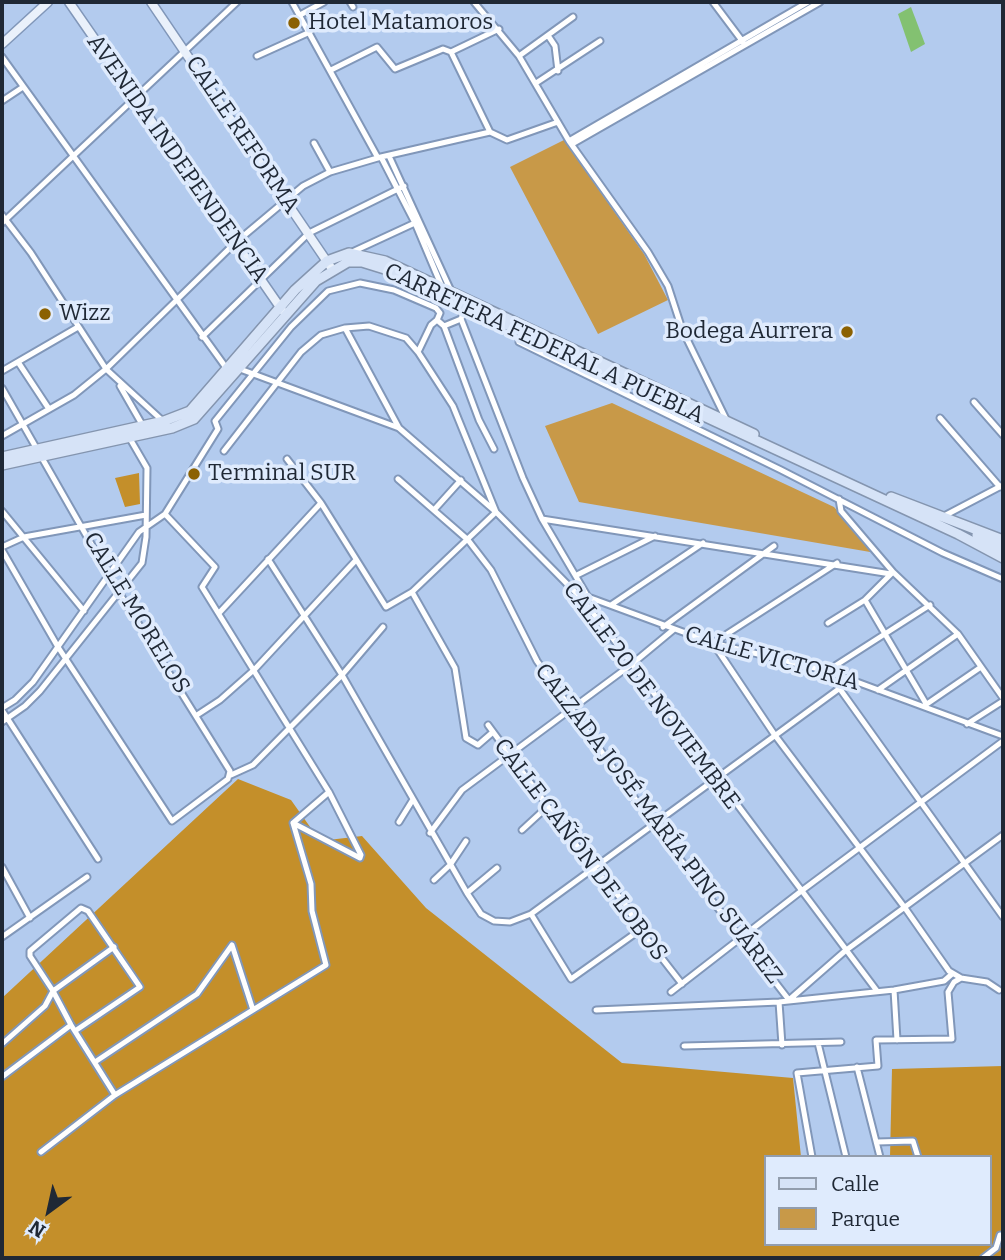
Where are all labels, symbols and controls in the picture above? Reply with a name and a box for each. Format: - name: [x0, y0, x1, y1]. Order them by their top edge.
- place label: Hotel Matamoros: [308, 9, 493, 37]
- marker: Hotel Matamoros: [286, 15, 302, 31]
- street label: AVENIDA INDEPENDENCIA: [80, 29, 274, 289]
- street label: CALLE REFORMA: [179, 51, 305, 219]
- street label: CARRETERA FEDERAL A PUEBLA: [380, 258, 708, 430]
- place label: Wizz: [59, 300, 110, 328]
- marker: Wizz: [37, 306, 53, 322]
- place label: Bodega Aurrera: [665, 318, 833, 346]
- marker: Bodega Aurrera: [839, 324, 855, 340]
- place label: Terminal SUR: [208, 460, 356, 488]
- marker: Terminal SUR: [186, 466, 202, 482]
- street label: CALLE MORELOS: [77, 527, 195, 699]
- street label: CALLE 20 DE NOVIEMBRE: [557, 577, 745, 815]
- street label: CALLE VICTORIA: [681, 621, 863, 697]
- street label: CALZADA JOSÉ MARÍA PINO SUÁREZ: [528, 658, 788, 990]
- street label: CALLE CAÑÓN DE LOBOS: [487, 733, 673, 967]
- legend: [764, 1155, 991, 1246]
- text: Calle: [831, 1171, 879, 1197]
- north arrow: [14, 1176, 84, 1246]
- text: Parque: [831, 1206, 900, 1232]
- text: N: [25, 1215, 50, 1243]

